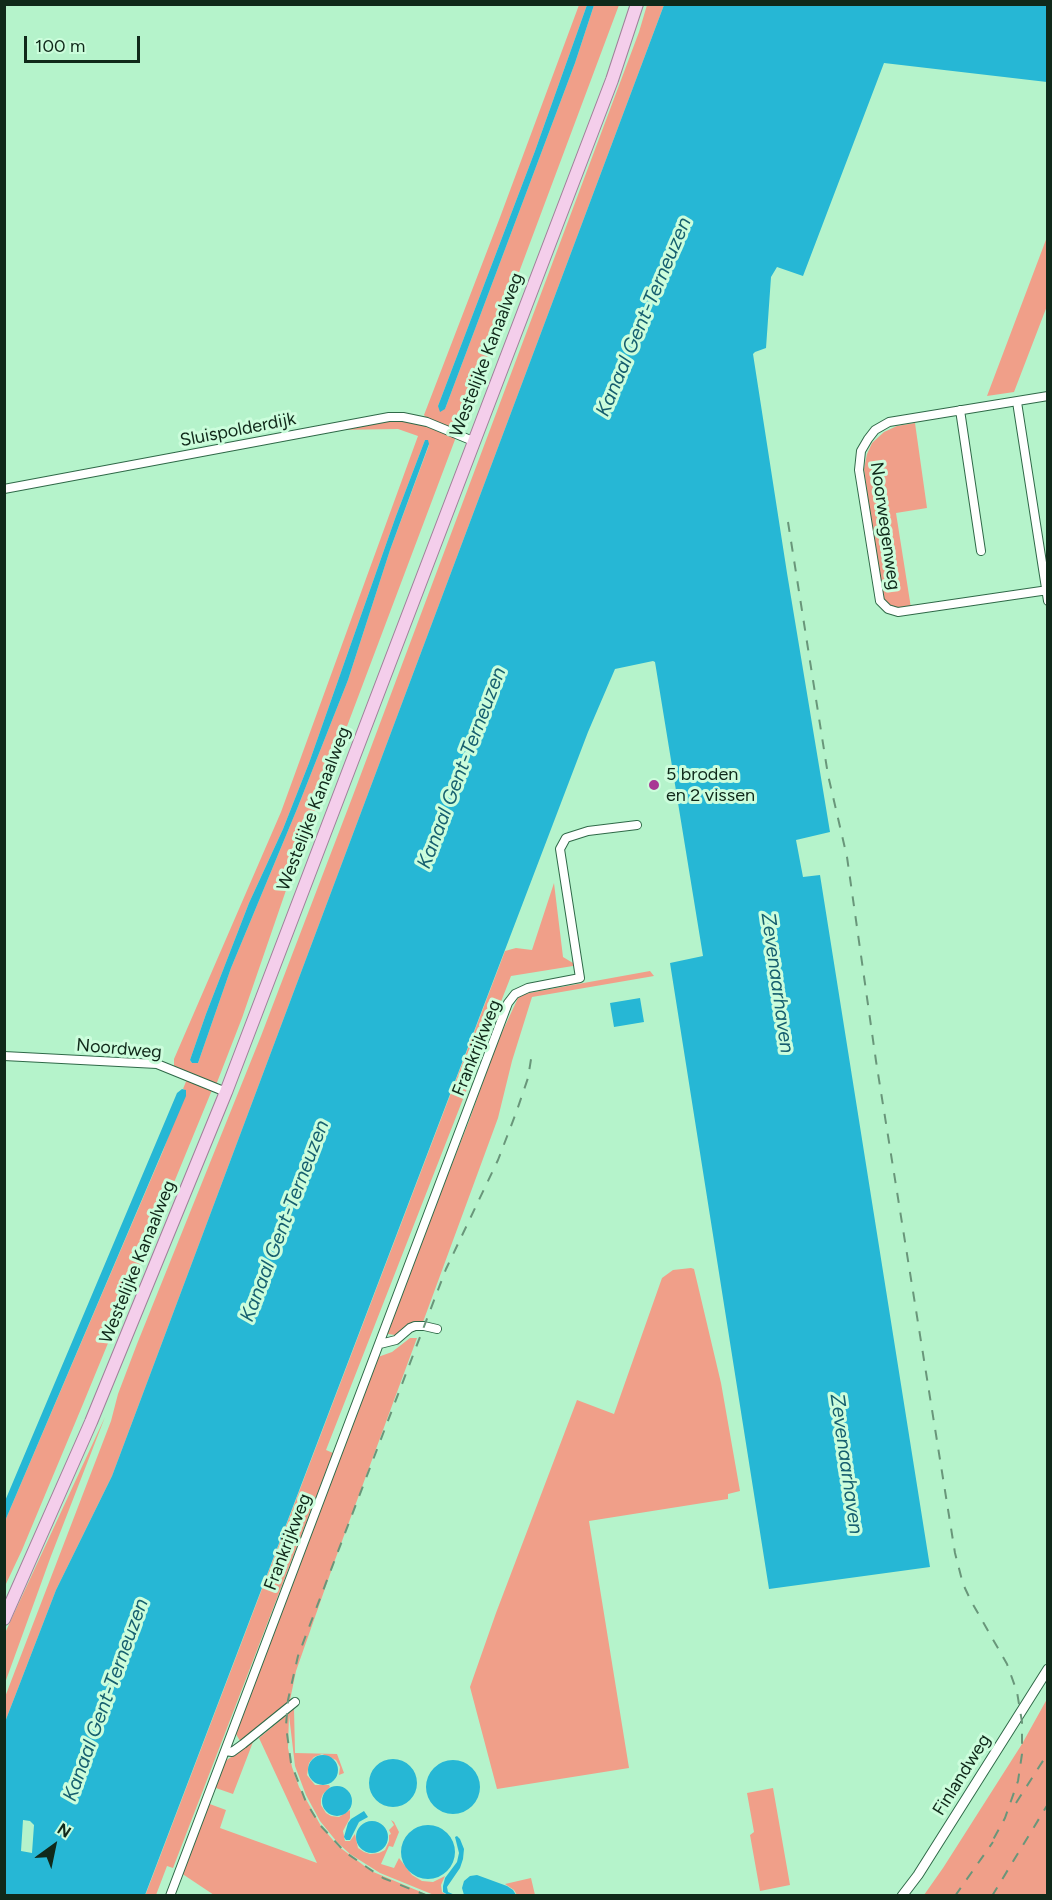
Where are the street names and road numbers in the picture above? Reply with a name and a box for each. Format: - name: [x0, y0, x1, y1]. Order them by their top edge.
- street label: Westelijke Kanaalweg: [446, 270, 528, 440]
- street label: Sluispolderdijk: [178, 408, 298, 452]
- street label: Noorwegenweg: [865, 461, 905, 591]
- street label: Westelijke Kanaalweg: [273, 724, 355, 894]
- street label: Frankrijkweg: [448, 997, 506, 1099]
- street label: Noordweg: [75, 1035, 163, 1063]
- street label: Westelijke Kanaalweg: [95, 1177, 181, 1347]
- street label: Frankrijkweg: [260, 1491, 316, 1593]
- street label: Finlandweg: [928, 1730, 996, 1820]

